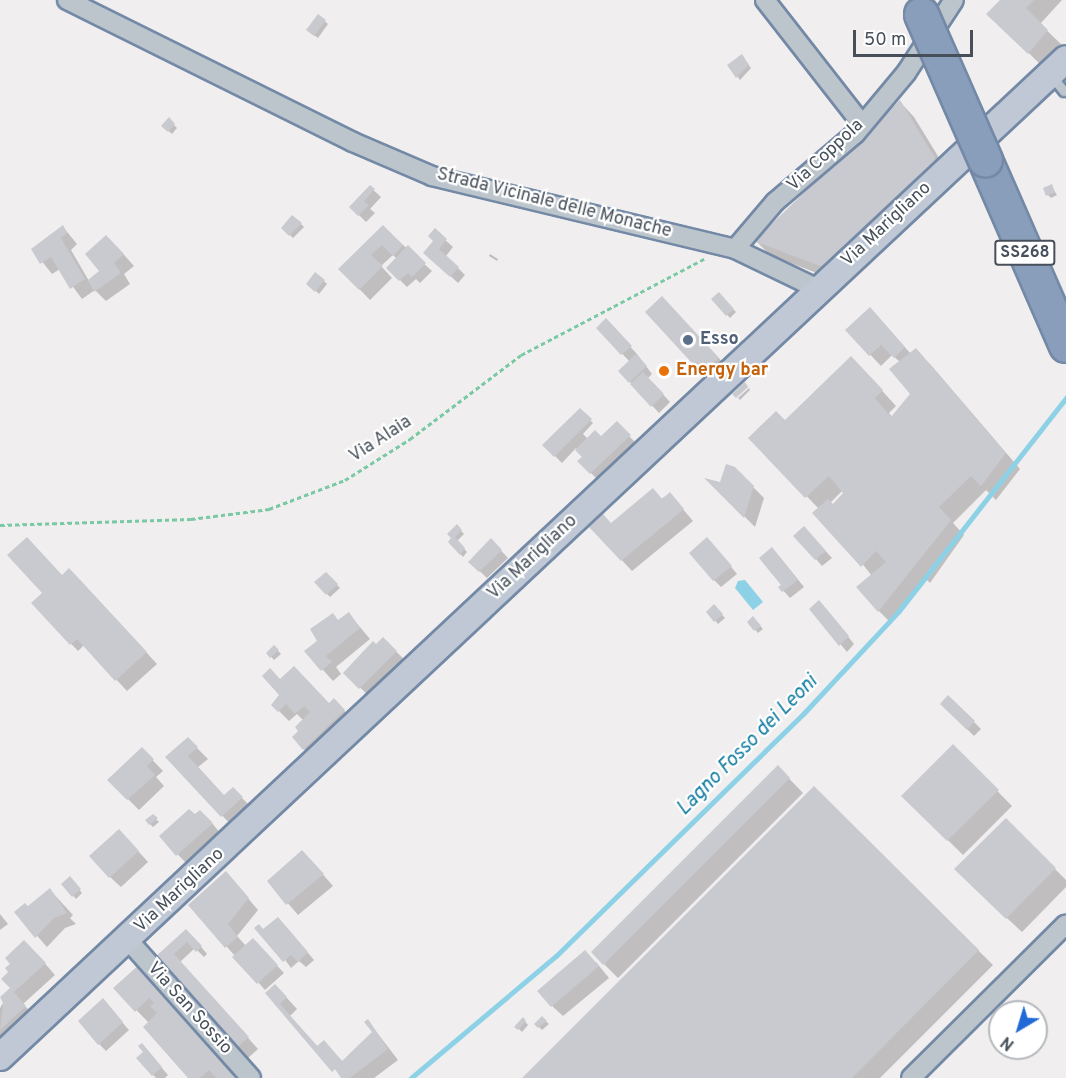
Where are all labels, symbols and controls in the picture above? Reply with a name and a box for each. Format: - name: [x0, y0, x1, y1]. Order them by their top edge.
- scale bar: [856, 18, 976, 56]
- text: 50 m: [864, 29, 906, 52]
- street label: Via Coppola: [783, 115, 869, 197]
- street label: Strada Vicinale delle Monache: [434, 164, 674, 244]
- street label: Via Marigliano: [838, 178, 936, 272]
- road number: SS268: [994, 240, 1056, 266]
- place label: Esso: [700, 329, 739, 351]
- marker: Esso: [681, 333, 695, 347]
- place label: Energy bar: [676, 360, 768, 382]
- marker: Energy bar: [657, 364, 671, 378]
- street label: Via Alaia: [346, 412, 416, 468]
- street label: Via Marigliano: [484, 511, 582, 605]
- water label: Lagno Fosso dei Leoni: [673, 671, 823, 821]
- street label: Via Marigliano: [131, 844, 229, 938]
- street label: Via San Sossio: [142, 958, 236, 1060]
- north arrow: [988, 1000, 1048, 1060]
- text: N: [997, 1031, 1019, 1054]

